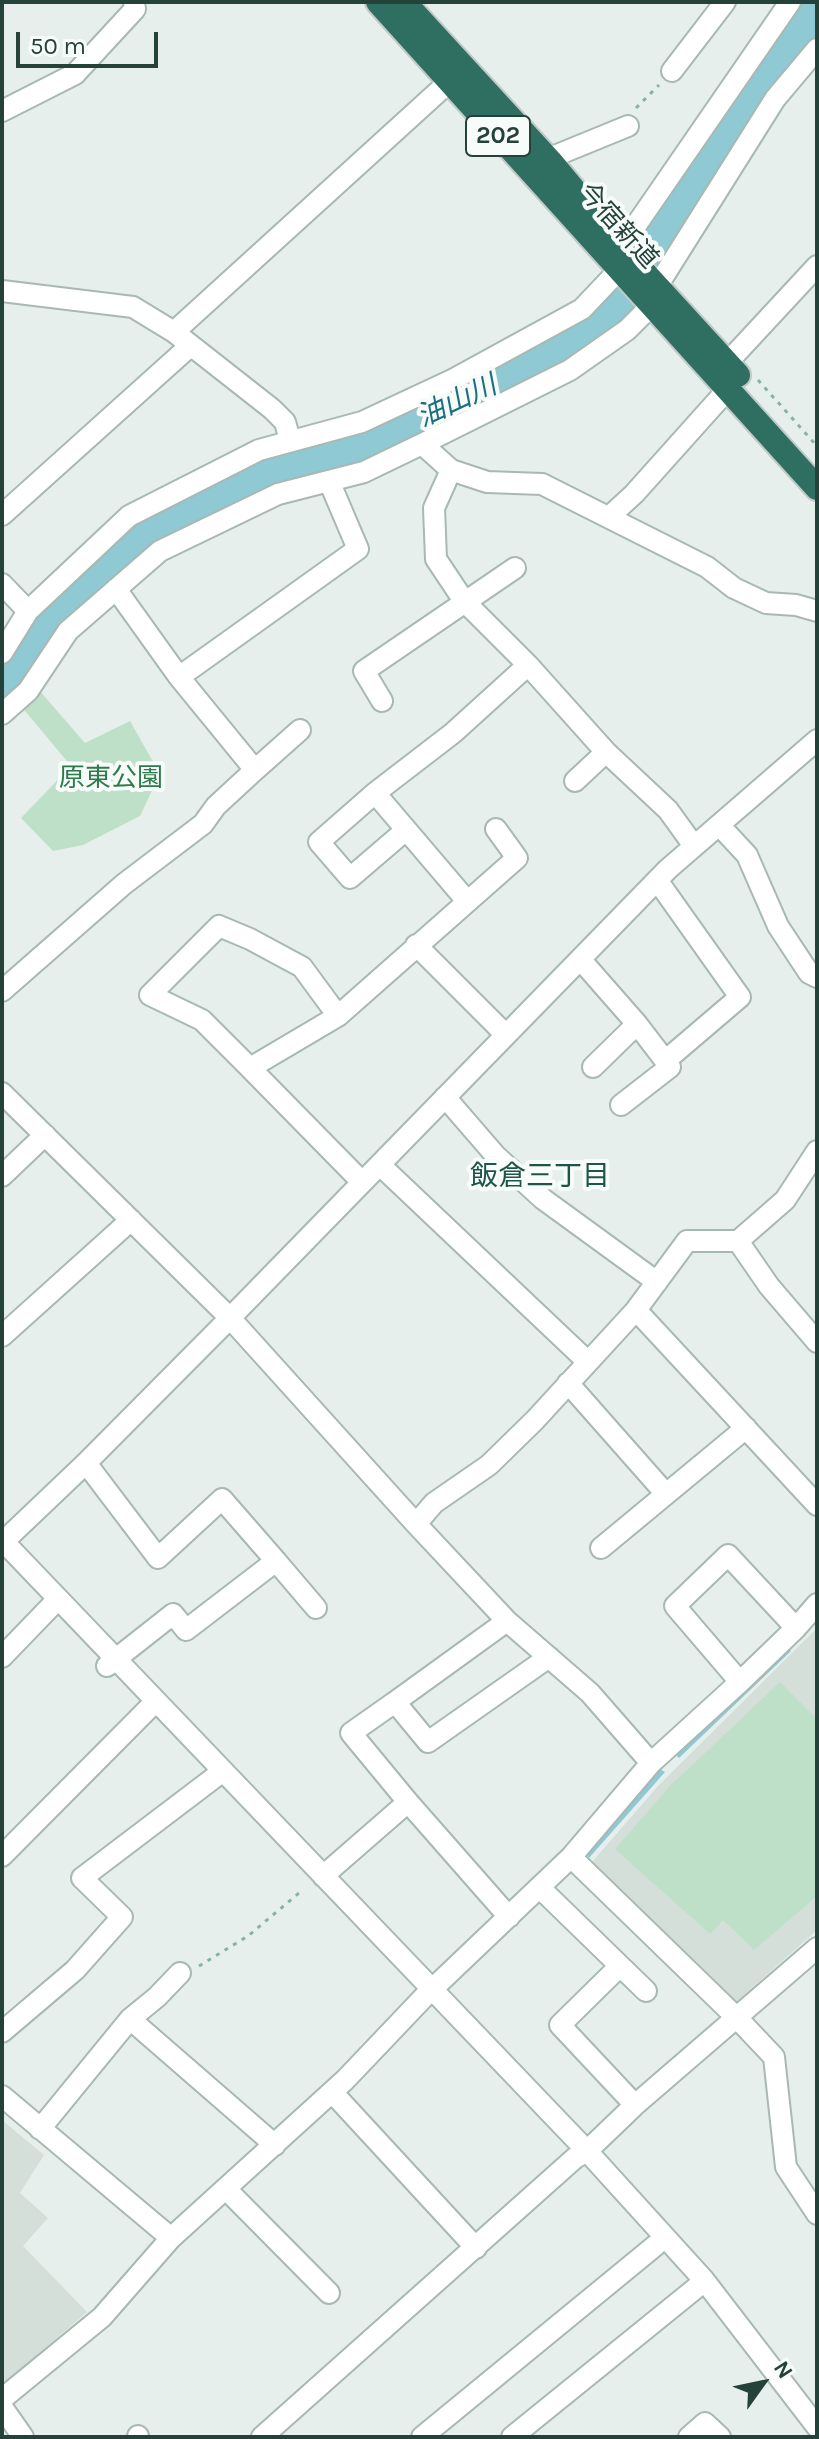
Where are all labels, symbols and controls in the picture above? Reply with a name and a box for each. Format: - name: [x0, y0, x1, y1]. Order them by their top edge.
- scale bar: [20, 16, 162, 66]
- text: 50 m: [30, 32, 86, 60]
- road number: 202: [466, 116, 530, 156]
- street label: 今宿新道: [572, 177, 664, 275]
- water label: 油山川: [412, 369, 502, 435]
- park label: 原東公園: [59, 763, 163, 795]
- district label: 飯倉三丁目: [470, 1160, 610, 1194]
- north arrow: [723, 2343, 803, 2423]
- text: N: [768, 2356, 798, 2384]

